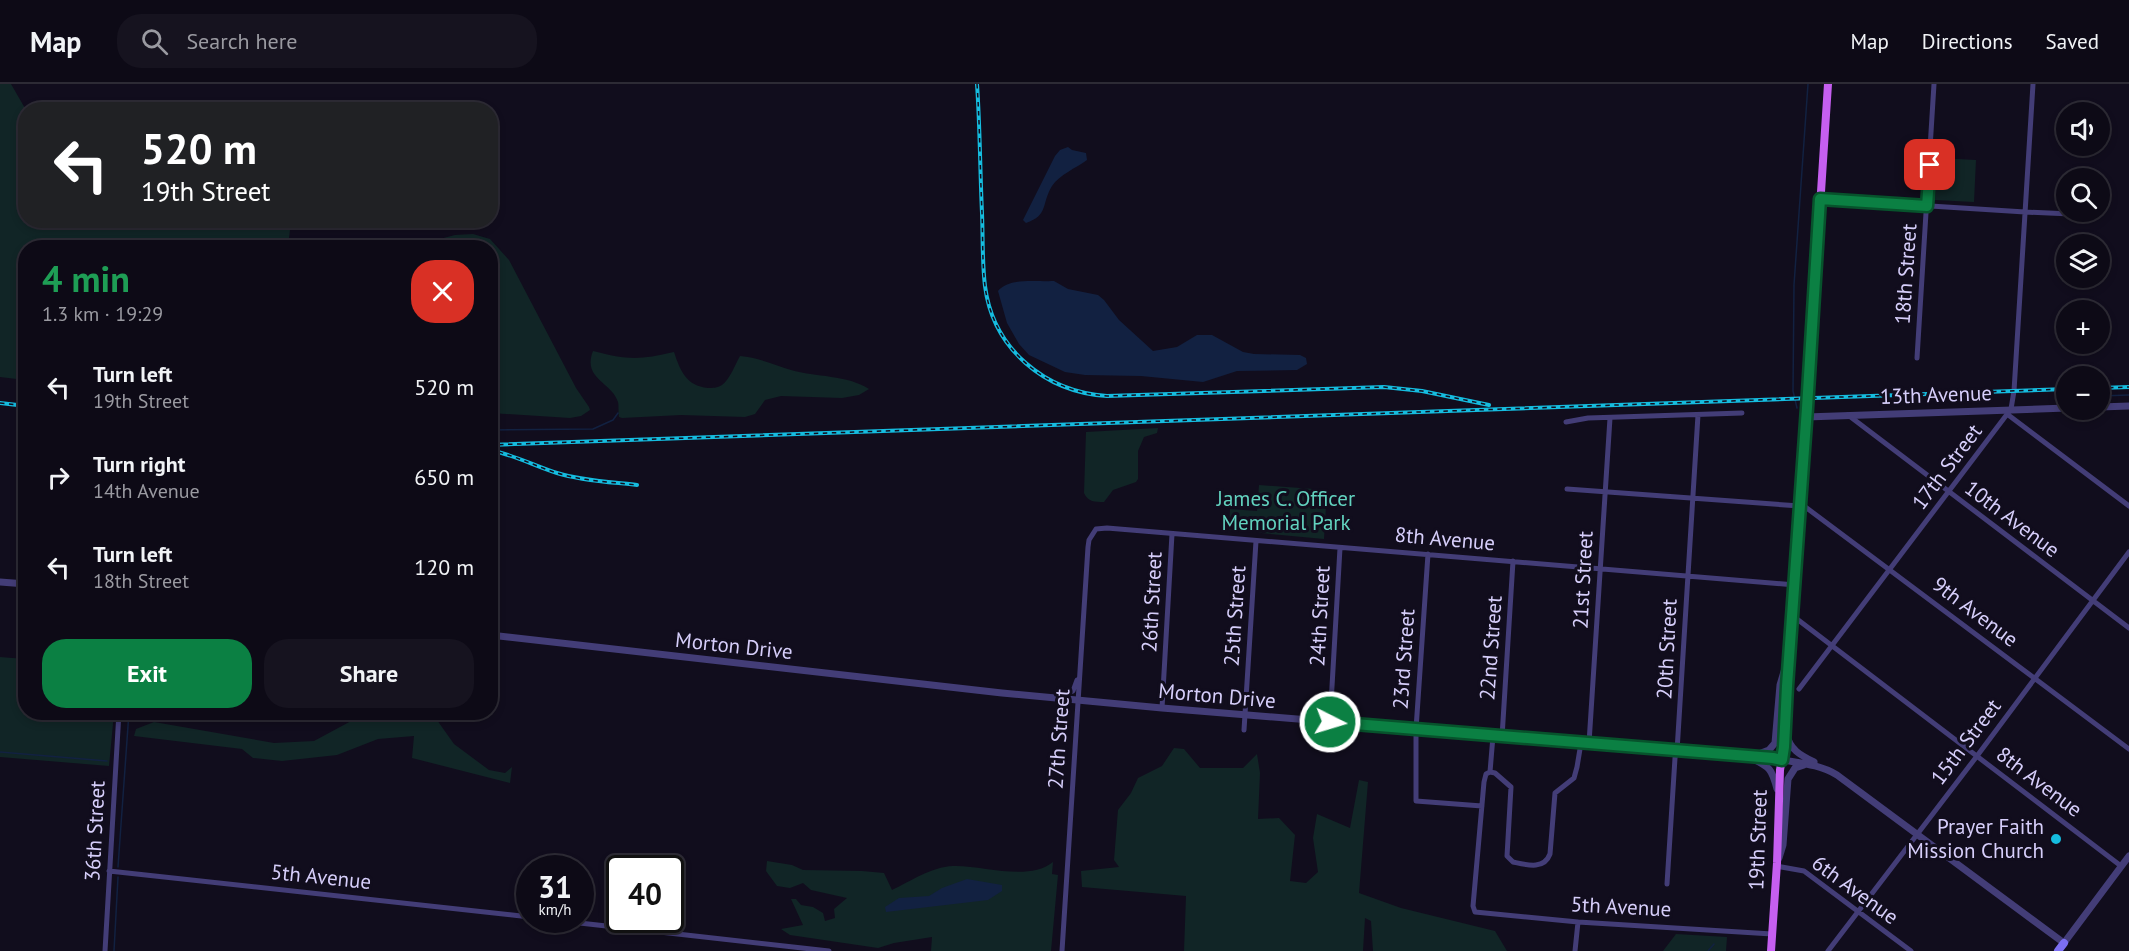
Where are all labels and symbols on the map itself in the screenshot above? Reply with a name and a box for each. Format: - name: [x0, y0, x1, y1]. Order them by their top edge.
- pin: [1904, 139, 1955, 190]
- street label: 18th Street: [1889, 223, 1922, 325]
- street label: 13th Avenue: [1880, 379, 1992, 410]
- street label: 17th Street: [1906, 419, 1988, 515]
- street label: 10th Avenue: [1959, 474, 2065, 563]
- park label: James C. Officer Memorial Park: [1216, 485, 1355, 536]
- street label: 8th Avenue: [1394, 521, 1496, 556]
- street label: 21st Street: [1566, 530, 1599, 630]
- street label: 26th Street: [1135, 551, 1168, 653]
- street label: 25th Street: [1218, 565, 1251, 667]
- street label: 24th Street: [1303, 565, 1336, 667]
- street label: 9th Avenue: [1927, 571, 2024, 653]
- street label: 22nd Street: [1473, 595, 1508, 701]
- street label: 20th Street: [1650, 598, 1683, 700]
- street label: 23rd Street: [1387, 608, 1420, 710]
- street label: Morton Drive: [674, 626, 794, 665]
- street label: Morton Drive: [1157, 677, 1277, 714]
- street label: 27th Street: [1042, 688, 1075, 790]
- position arrow: [1298, 690, 1362, 754]
- street label: 15th Street: [1925, 693, 2007, 790]
- street label: 8th Avenue: [1991, 741, 2088, 823]
- street label: 36th Street: [78, 780, 111, 882]
- street label: 19th Street: [1742, 789, 1773, 891]
- place label: Prayer Faith Mission Church: [1907, 813, 2044, 864]
- marker: Prayer Faith Mission Church: [2049, 832, 2063, 846]
- street label: 6th Avenue: [1807, 849, 1904, 930]
- speed limit sign: 40: [606, 855, 684, 933]
- street label: 5th Avenue: [270, 858, 372, 895]
- street label: 5th Avenue: [1570, 890, 1672, 923]

